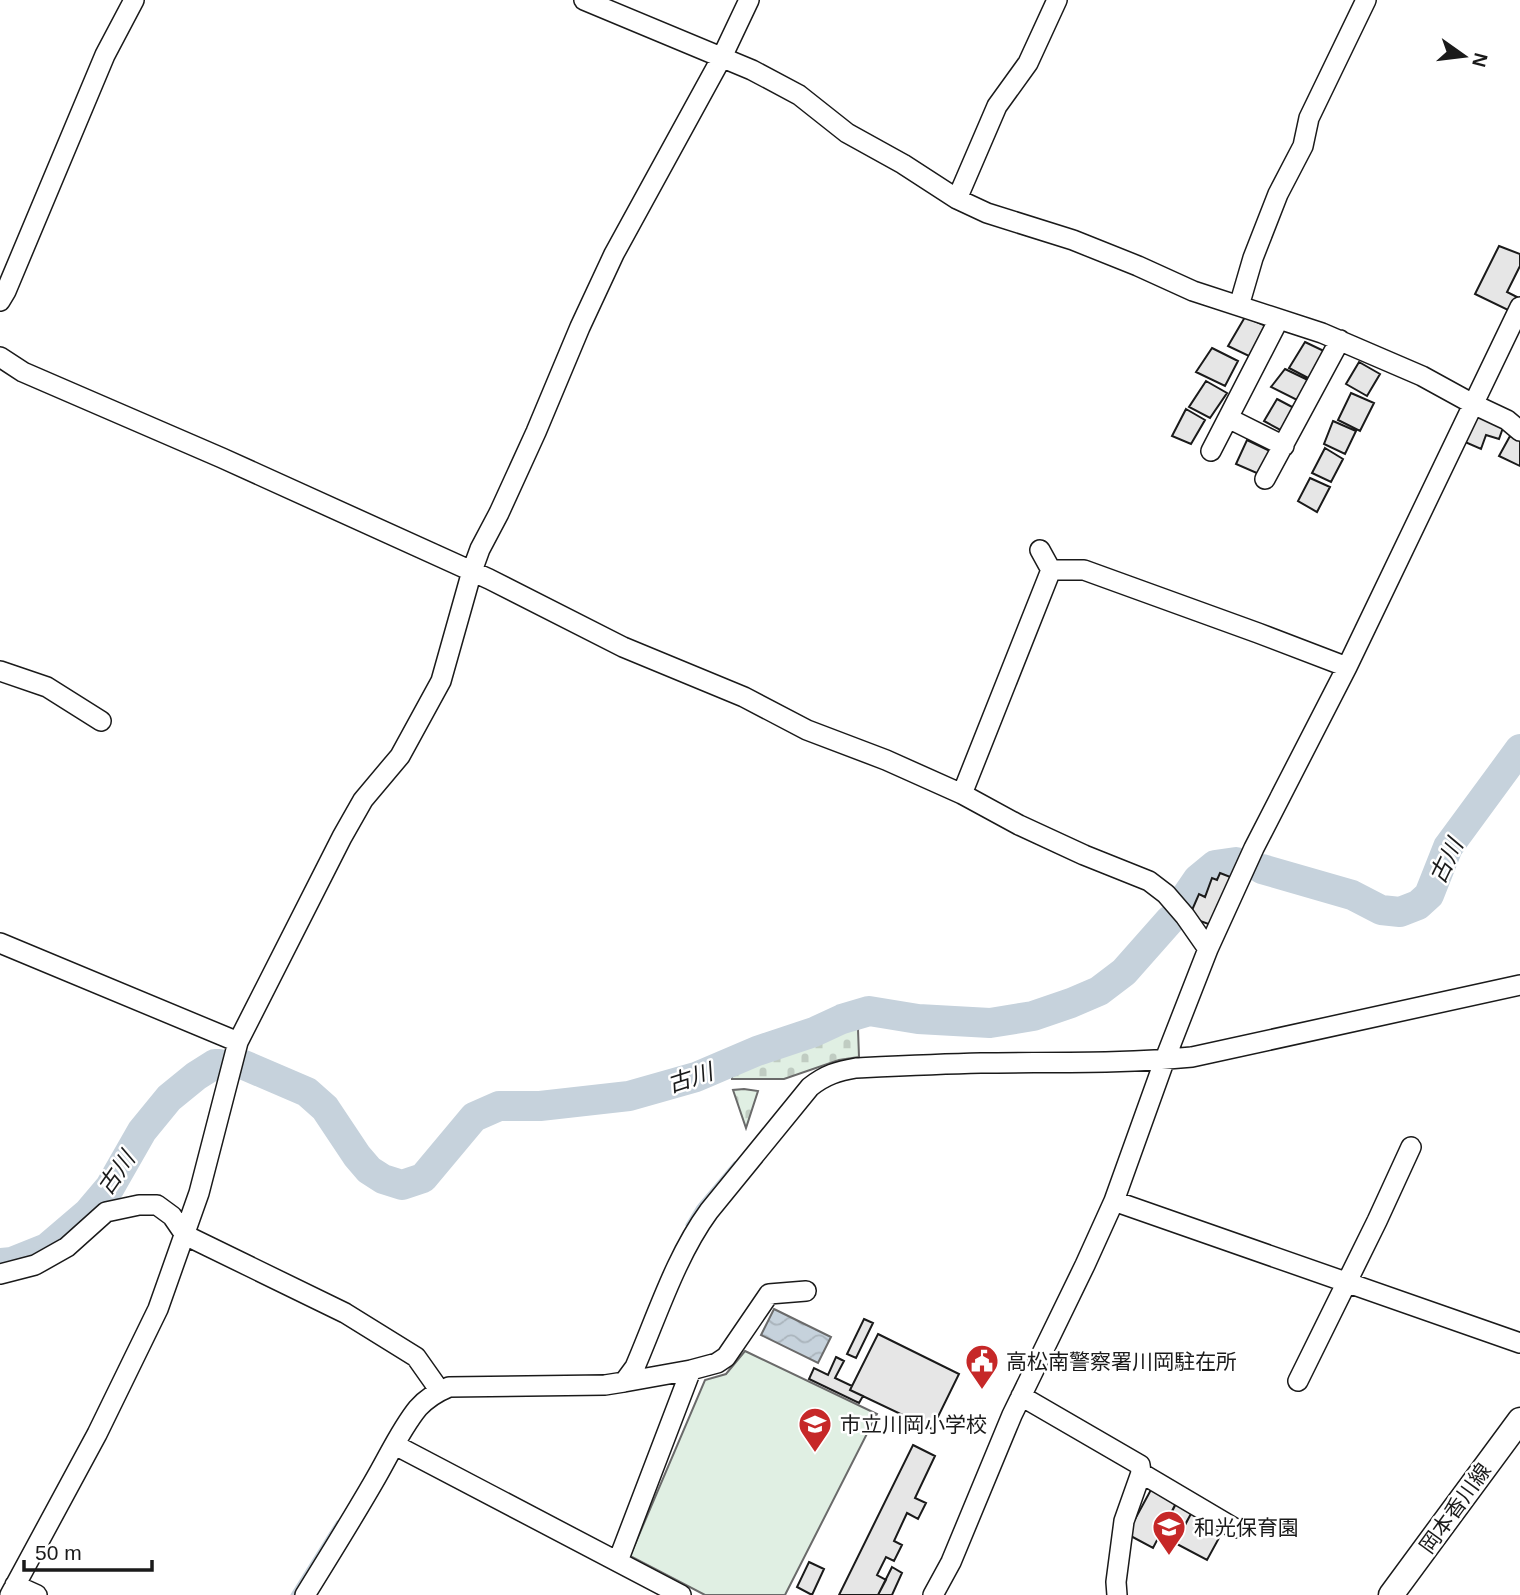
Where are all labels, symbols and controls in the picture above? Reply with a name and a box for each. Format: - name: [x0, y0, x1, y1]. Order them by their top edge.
- north arrow: [1429, 21, 1499, 91]
- text: N: [1468, 51, 1492, 69]
- water label: 古川: [1424, 832, 1469, 887]
- water label: 古川: [664, 1058, 719, 1097]
- water label: 古川: [92, 1144, 142, 1199]
- public building icon: 高松南警察署川岡駐在所: [963, 1342, 1001, 1391]
- place label: 高松南警察署川岡駐在所: [1006, 1350, 1237, 1373]
- school or university icon: 市立川岡小学校: [796, 1405, 834, 1454]
- place label: 市立川岡小学校: [840, 1413, 987, 1436]
- street label: 岡本香川線: [1415, 1459, 1495, 1557]
- school or university icon: 和光保育園: [1150, 1508, 1188, 1557]
- place label: 和光保育園: [1194, 1516, 1299, 1539]
- scale bar: [24, 1528, 152, 1572]
- text: 50 m: [35, 1541, 82, 1564]

